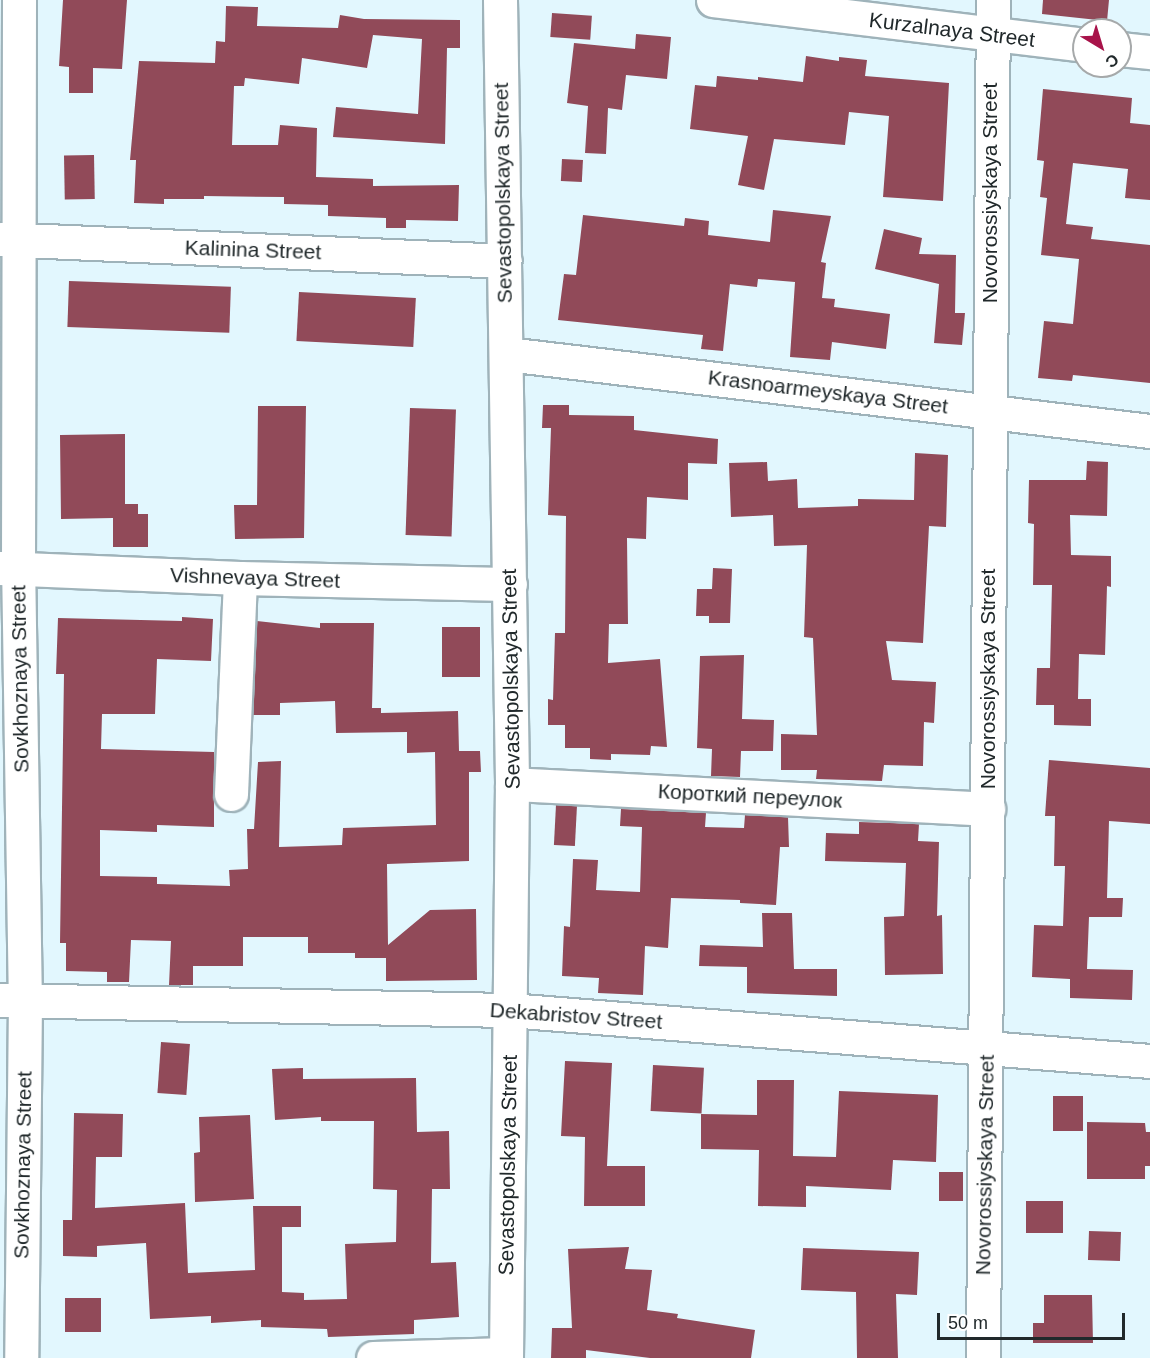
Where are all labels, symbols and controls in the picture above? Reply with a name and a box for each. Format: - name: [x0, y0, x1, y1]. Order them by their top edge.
- street label: Kurzalnaya Street: [868, 7, 1036, 53]
- north arrow: [1072, 18, 1132, 78]
- text: С: [1102, 51, 1122, 71]
- street label: Sevastopolskaya Street: [488, 82, 518, 304]
- street label: Novorossiyskaya Street: [977, 83, 1003, 303]
- street label: Kalinina Street: [184, 235, 322, 265]
- street label: Krasnoarmeyskaya Street: [707, 365, 949, 419]
- street label: Vishnevaya Street: [170, 562, 340, 594]
- street label: Sevastopolskaya Street: [496, 568, 526, 790]
- street label: Novorossiyskaya Street: [975, 569, 1001, 789]
- street label: Sovkhoznaya Street: [6, 585, 34, 773]
- street label: Короткий переулок: [657, 779, 843, 813]
- street label: Dekabristov Street: [489, 997, 663, 1035]
- street label: Sevastopolskaya Street: [493, 1054, 523, 1276]
- street label: Novorossiyskaya Street: [970, 1055, 1000, 1275]
- street label: Sovkhoznaya Street: [9, 1071, 37, 1259]
- scale bar: [940, 1301, 1128, 1339]
- text: 50 m: [948, 1313, 988, 1333]

